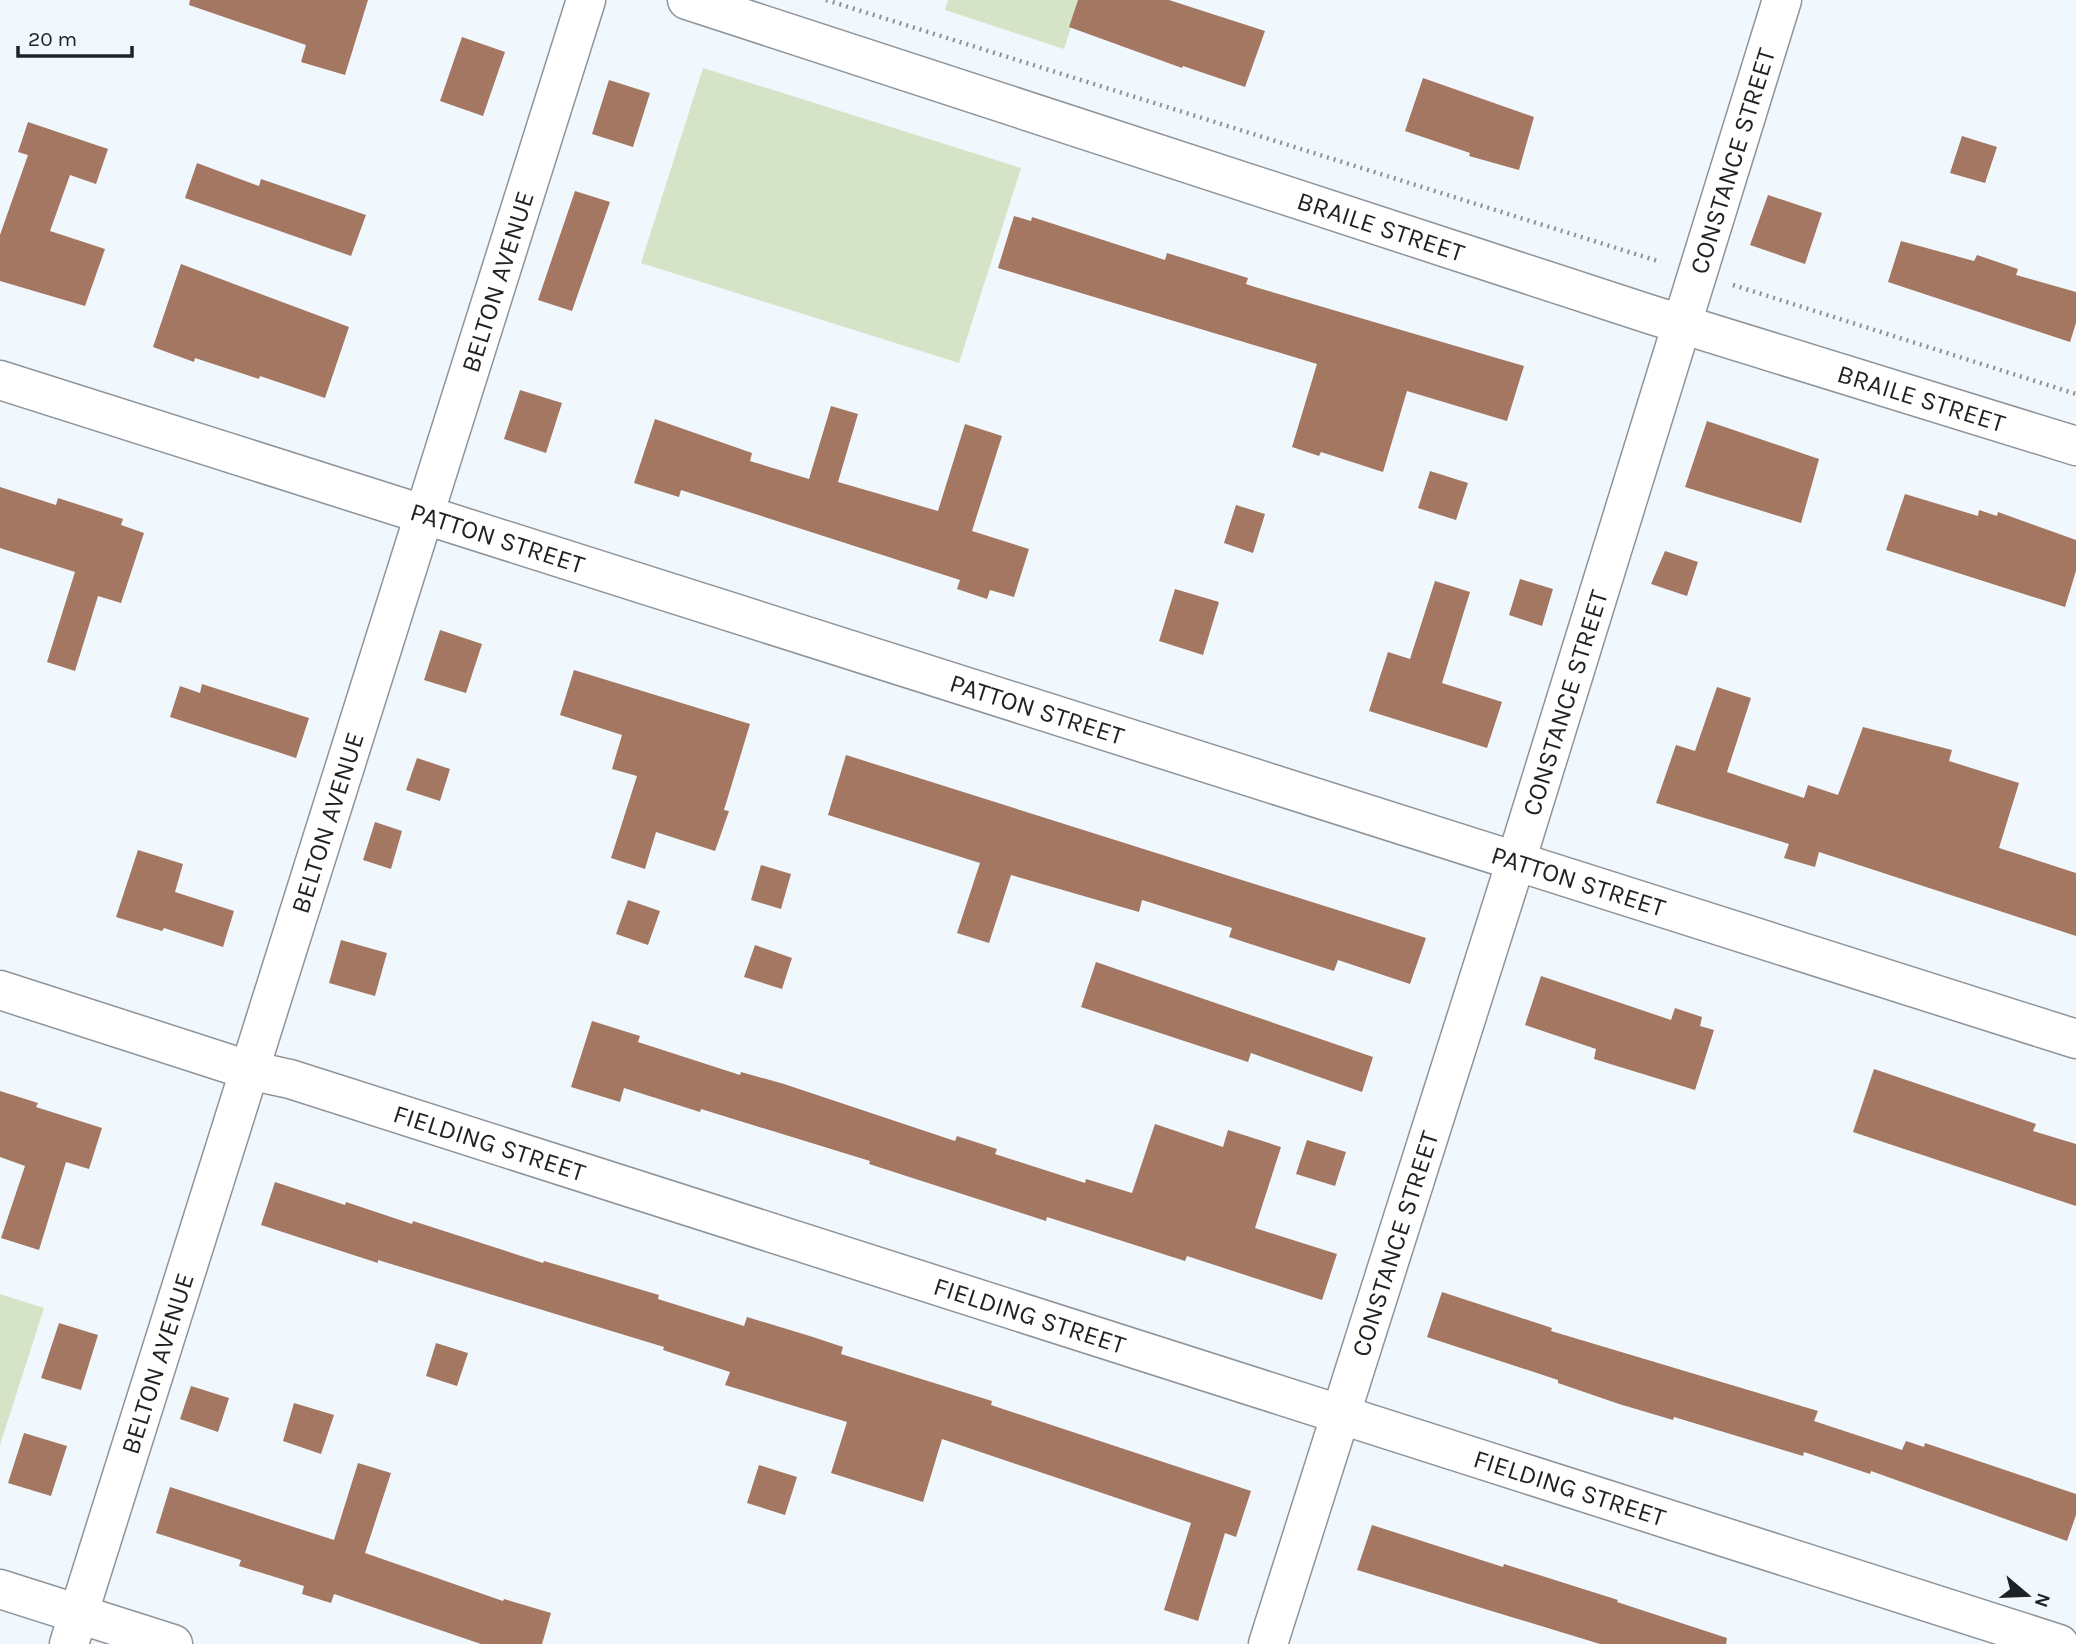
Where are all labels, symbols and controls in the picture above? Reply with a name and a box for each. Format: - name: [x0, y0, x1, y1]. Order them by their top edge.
- scale bar: [18, 14, 131, 58]
- text: 20 m: [28, 27, 77, 51]
- street label: CONSTANCE STREET: [1683, 44, 1782, 278]
- street label: BRAILE STREET: [1293, 185, 1468, 269]
- street label: BELTON AVENUE: [455, 187, 541, 376]
- street label: BRAILE STREET: [1833, 358, 2009, 439]
- street label: PATTON STREET: [406, 496, 588, 581]
- street label: CONSTANCE STREET: [1516, 586, 1615, 820]
- street label: PATTON STREET: [946, 668, 1128, 752]
- street label: BELTON AVENUE: [285, 728, 371, 917]
- street label: PATTON STREET: [1487, 839, 1669, 924]
- street label: FIELDING STREET: [389, 1098, 589, 1188]
- street label: CONSTANCE STREET: [1345, 1127, 1445, 1360]
- street label: BELTON AVENUE: [115, 1269, 201, 1458]
- street label: FIELDING STREET: [930, 1271, 1129, 1361]
- street label: FIELDING STREET: [1470, 1443, 1670, 1533]
- north arrow: [1992, 1560, 2062, 1630]
- text: N: [2030, 1590, 2055, 1610]

